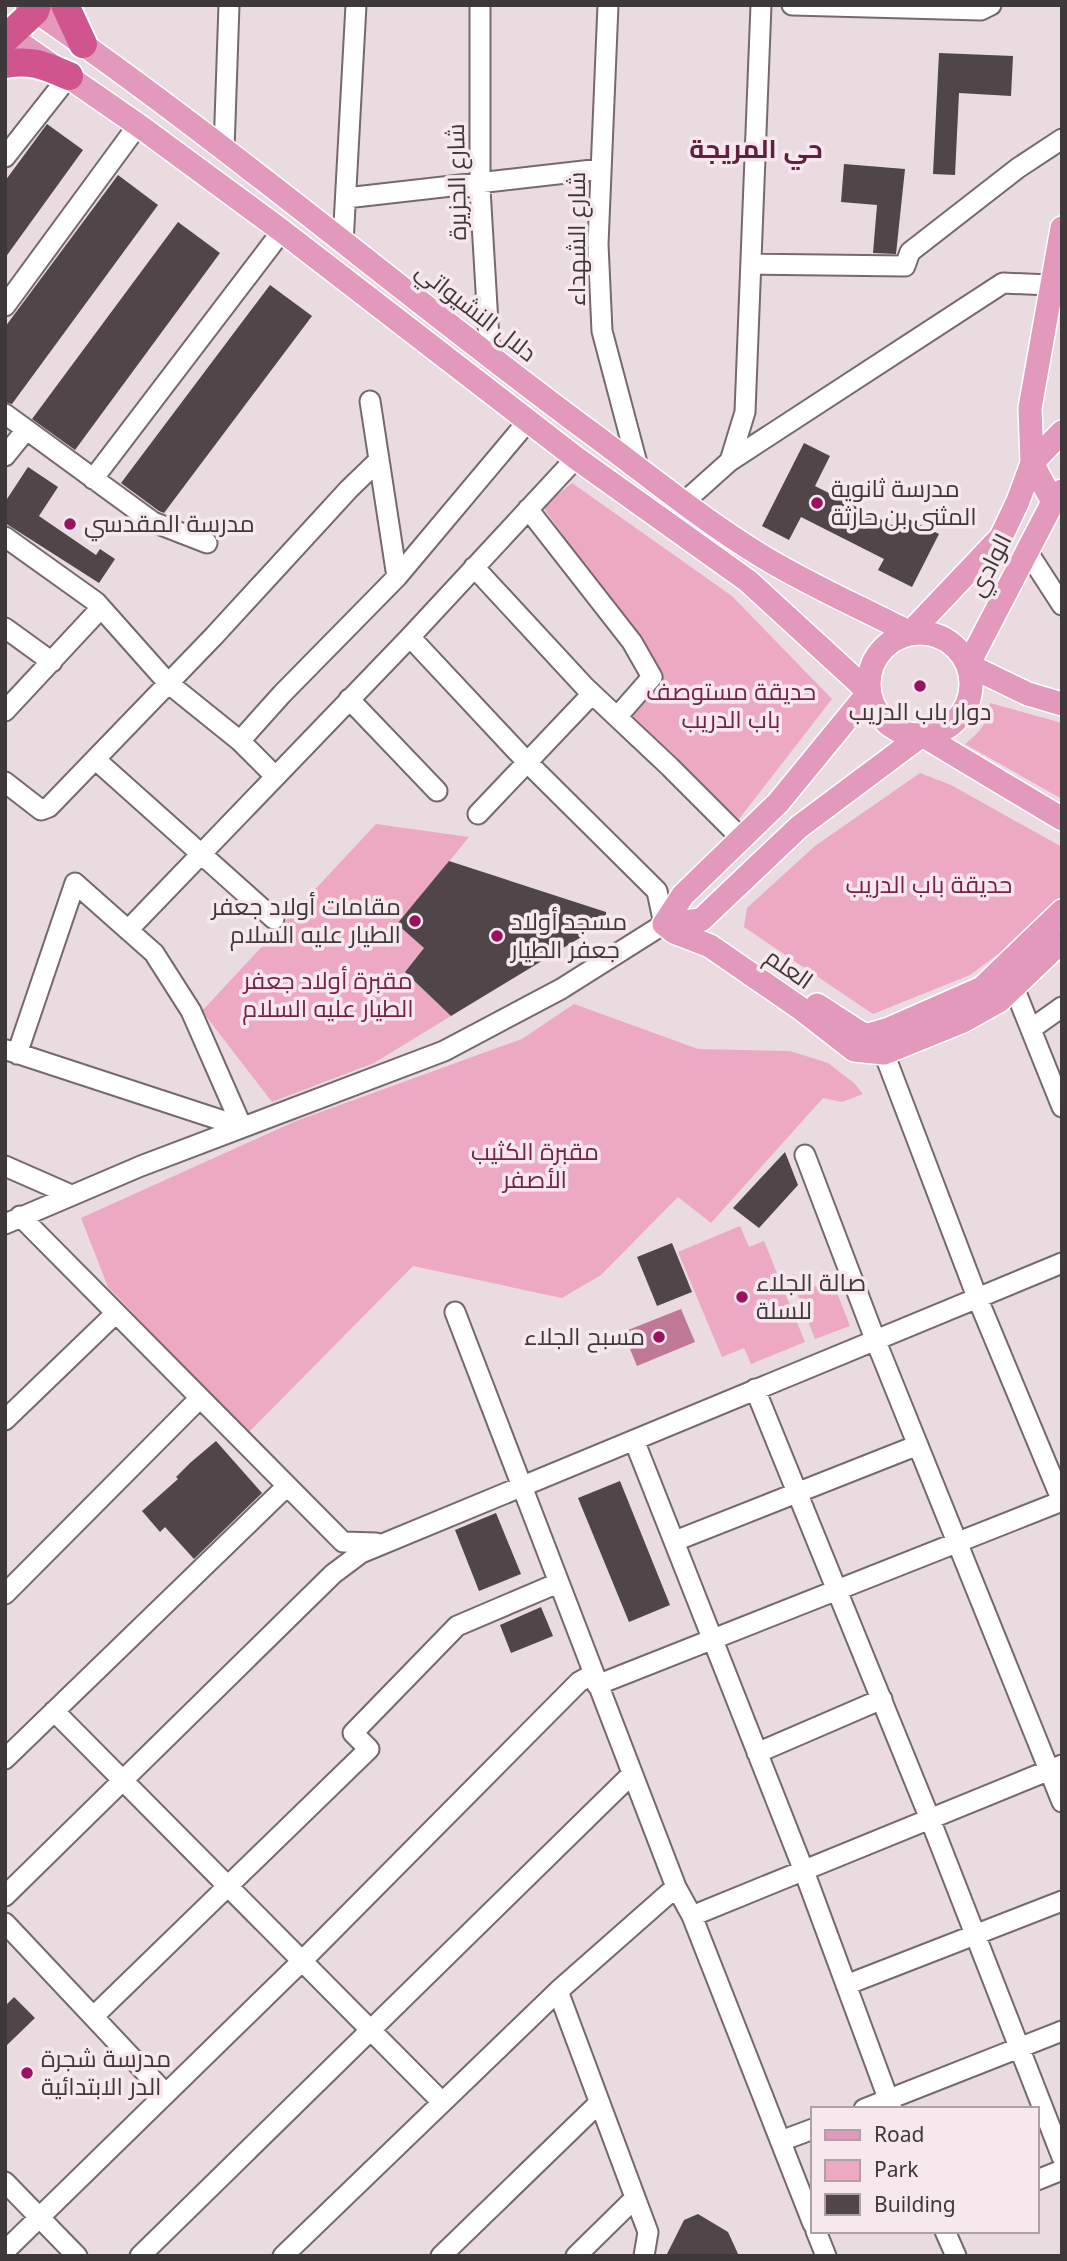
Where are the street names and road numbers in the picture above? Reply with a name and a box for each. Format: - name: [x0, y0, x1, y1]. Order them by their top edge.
- street label: شارع الجزيرة: [438, 123, 474, 241]
- street label: شارع الشهداء: [559, 172, 593, 306]
- street label: دلال النشيواتي: [407, 253, 544, 372]
- street label: الوادي: [959, 527, 1021, 603]
- street label: العلم: [759, 939, 820, 997]

